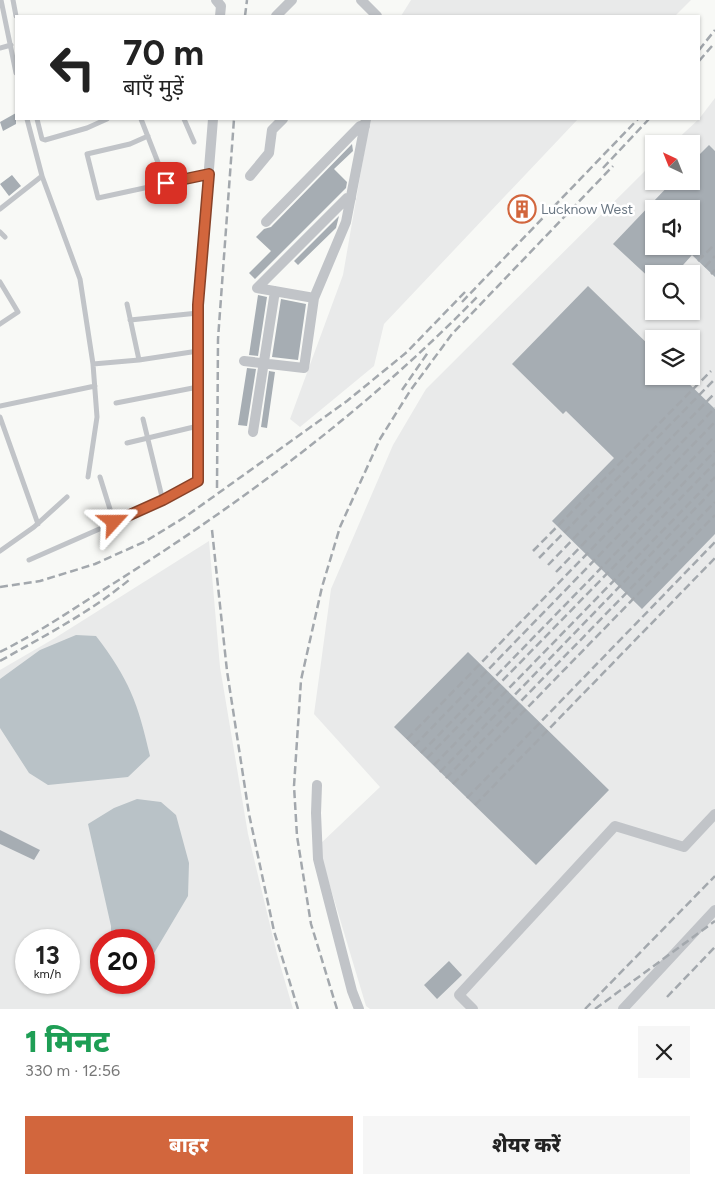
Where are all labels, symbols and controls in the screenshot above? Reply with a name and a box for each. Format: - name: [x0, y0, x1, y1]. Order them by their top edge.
- text: 70 m: [123, 32, 204, 74]
- icon: left: [40, 35, 105, 100]
- text: बाएँ मुड़ें: [123, 74, 184, 101]
- north arrow: [645, 135, 700, 190]
- map controls: [645, 135, 700, 385]
- pin: [145, 162, 187, 204]
- icon: arrive: [152, 169, 180, 197]
- building icon: Lucknow West: [507, 194, 537, 224]
- button: sound: [645, 200, 700, 255]
- place label: Lucknow West: [541, 201, 633, 218]
- button: search: [645, 265, 700, 320]
- button: layers: [645, 330, 700, 385]
- position arrow: [87, 495, 139, 547]
- speed limit sign: 20: [90, 929, 155, 994]
- text: 13: [35, 940, 60, 970]
- text: km/h: [34, 967, 61, 981]
- text: 1 मिनट: [25, 1023, 109, 1060]
- button: close: [638, 1026, 690, 1078]
- text: 330 m · 12:56: [25, 1061, 120, 1080]
- button: बाहर: [25, 1116, 353, 1174]
- button: शेयर करें: [363, 1116, 690, 1174]

